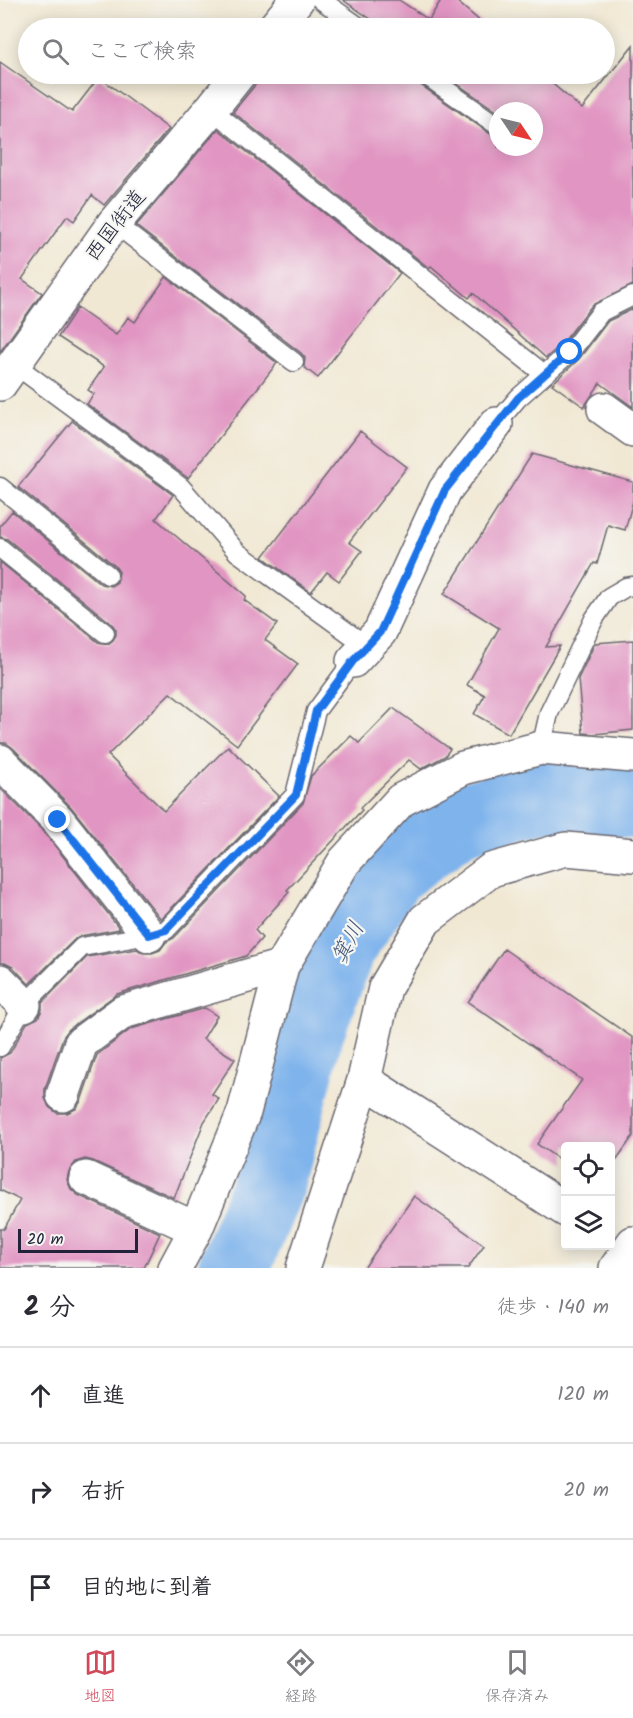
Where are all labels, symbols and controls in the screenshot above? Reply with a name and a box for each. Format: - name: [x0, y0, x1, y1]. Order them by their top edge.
- search box: [18, 18, 615, 84]
- icon: search: [39, 35, 72, 68]
- text: ここで検索: [87, 35, 197, 70]
- north arrow: [489, 102, 543, 156]
- street label: 西国街道: [77, 183, 155, 269]
- route start: [556, 338, 582, 364]
- route end: [44, 806, 70, 832]
- water label: 箕川: [323, 916, 375, 971]
- map controls: [561, 1142, 615, 1250]
- button: locate: [561, 1142, 615, 1196]
- button: layers: [561, 1196, 615, 1250]
- scale bar: [18, 1226, 138, 1254]
- text: 20 m: [27, 1227, 63, 1252]
- text: 2 分: [24, 1287, 75, 1329]
- text: 徒歩 · 140 m: [497, 1292, 609, 1324]
- icon: ahead: [24, 1379, 57, 1412]
- text: 直進: [81, 1379, 125, 1414]
- text: 120 m: [557, 1379, 609, 1411]
- icon: right: [24, 1475, 57, 1508]
- text: 右折: [81, 1475, 125, 1510]
- text: 20 m: [563, 1475, 609, 1507]
- icon: arrive: [24, 1571, 57, 1604]
- text: 目的地に到着: [81, 1571, 213, 1606]
- tab: 地図: [84, 1646, 117, 1709]
- tab: 経路: [284, 1646, 317, 1709]
- tab: 保存済み: [485, 1646, 549, 1709]

